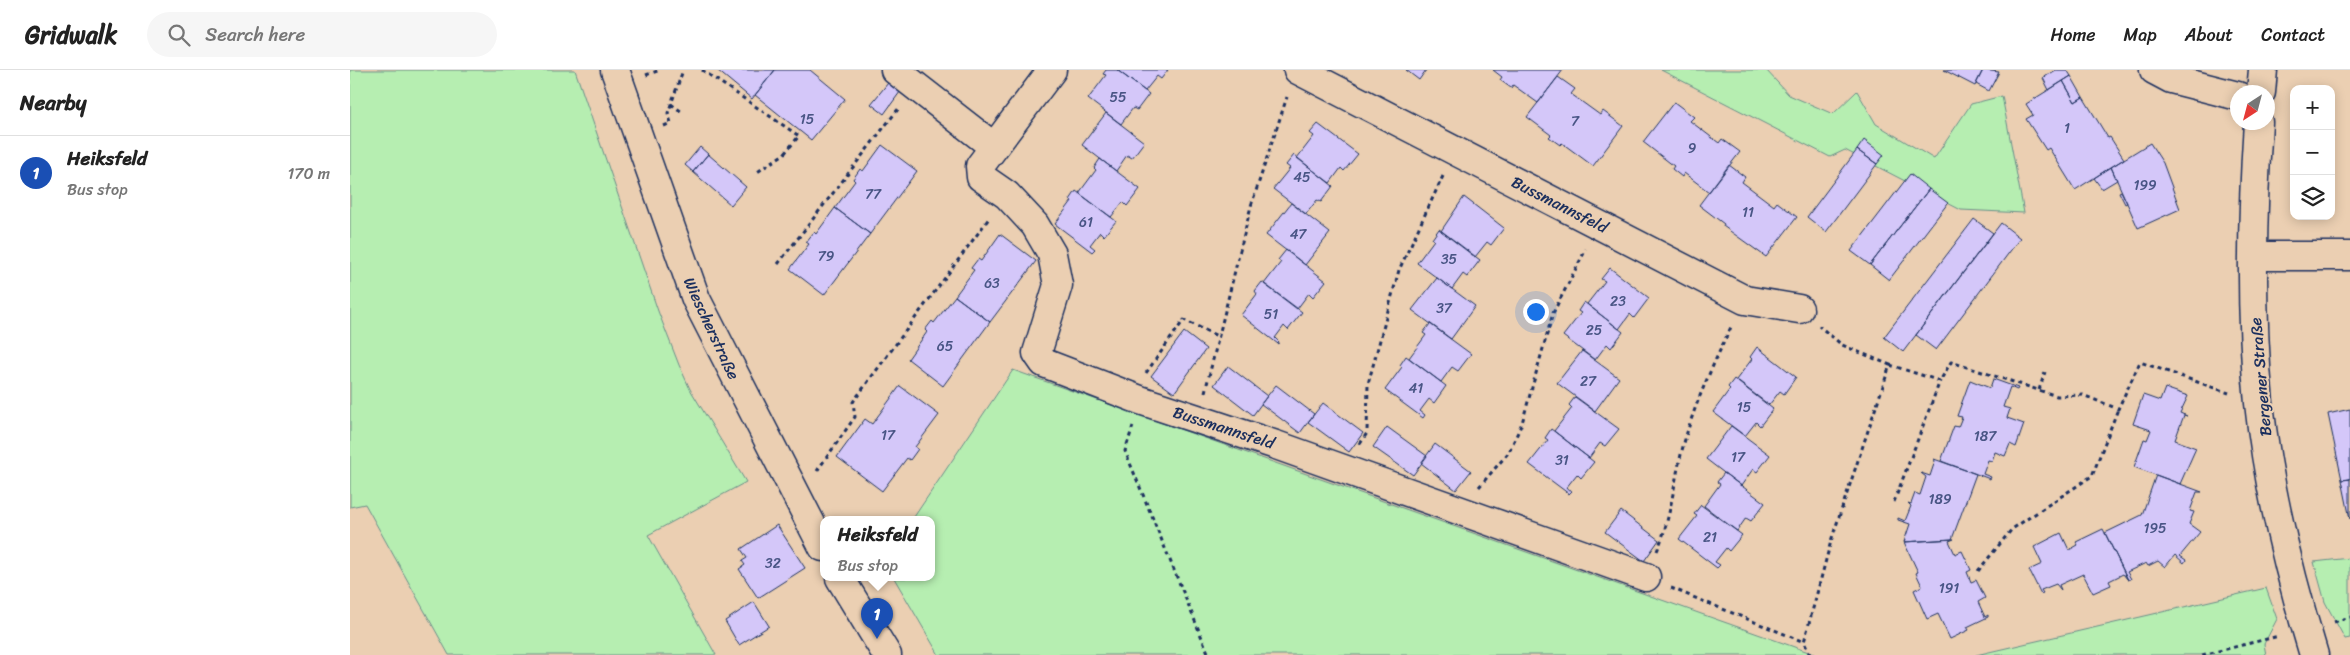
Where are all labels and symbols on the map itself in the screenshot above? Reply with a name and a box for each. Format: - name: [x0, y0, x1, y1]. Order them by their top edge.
- house number: 55: [1109, 85, 1127, 110]
- north arrow: [2230, 85, 2275, 130]
- house number: 15: [800, 107, 815, 132]
- house number: 7: [1571, 109, 1580, 134]
- house number: 1: [2064, 116, 2070, 141]
- house number: 9: [1688, 136, 1697, 161]
- house number: 45: [1293, 165, 1311, 190]
- street label: Bussmannsfeld: [1506, 168, 1615, 242]
- house number: 199: [2133, 173, 2157, 198]
- house number: 77: [865, 182, 882, 207]
- house number: 11: [1742, 200, 1754, 225]
- house number: 61: [1079, 210, 1093, 235]
- house number: 47: [1290, 222, 1307, 247]
- house number: 79: [818, 244, 835, 269]
- house number: 35: [1441, 247, 1458, 272]
- house number: 63: [984, 271, 1000, 296]
- street label: Wiescherstraße: [675, 272, 748, 384]
- house number: 23: [1610, 289, 1626, 314]
- house number: 37: [1436, 296, 1453, 321]
- your location: [1523, 299, 1549, 325]
- house number: 51: [1264, 302, 1278, 327]
- street label: Bergener Straße: [2241, 316, 2280, 438]
- house number: 25: [1586, 318, 1603, 343]
- house number: 65: [937, 334, 954, 359]
- house number: 27: [1580, 369, 1597, 394]
- house number: 41: [1409, 376, 1423, 401]
- house number: 15: [1737, 395, 1752, 420]
- street label: Bussmannsfeld: [1169, 397, 1280, 458]
- house number: 17: [881, 423, 896, 448]
- house number: 187: [1974, 424, 1997, 449]
- house number: 17: [1731, 445, 1746, 470]
- house number: 31: [1555, 448, 1569, 473]
- house number: 189: [1928, 487, 1952, 512]
- house number: 195: [2143, 516, 2167, 541]
- house number: 21: [1703, 525, 1717, 550]
- house number: 32: [765, 551, 781, 576]
- house number: 191: [1939, 576, 1959, 601]
- pin: 1: [861, 598, 893, 639]

